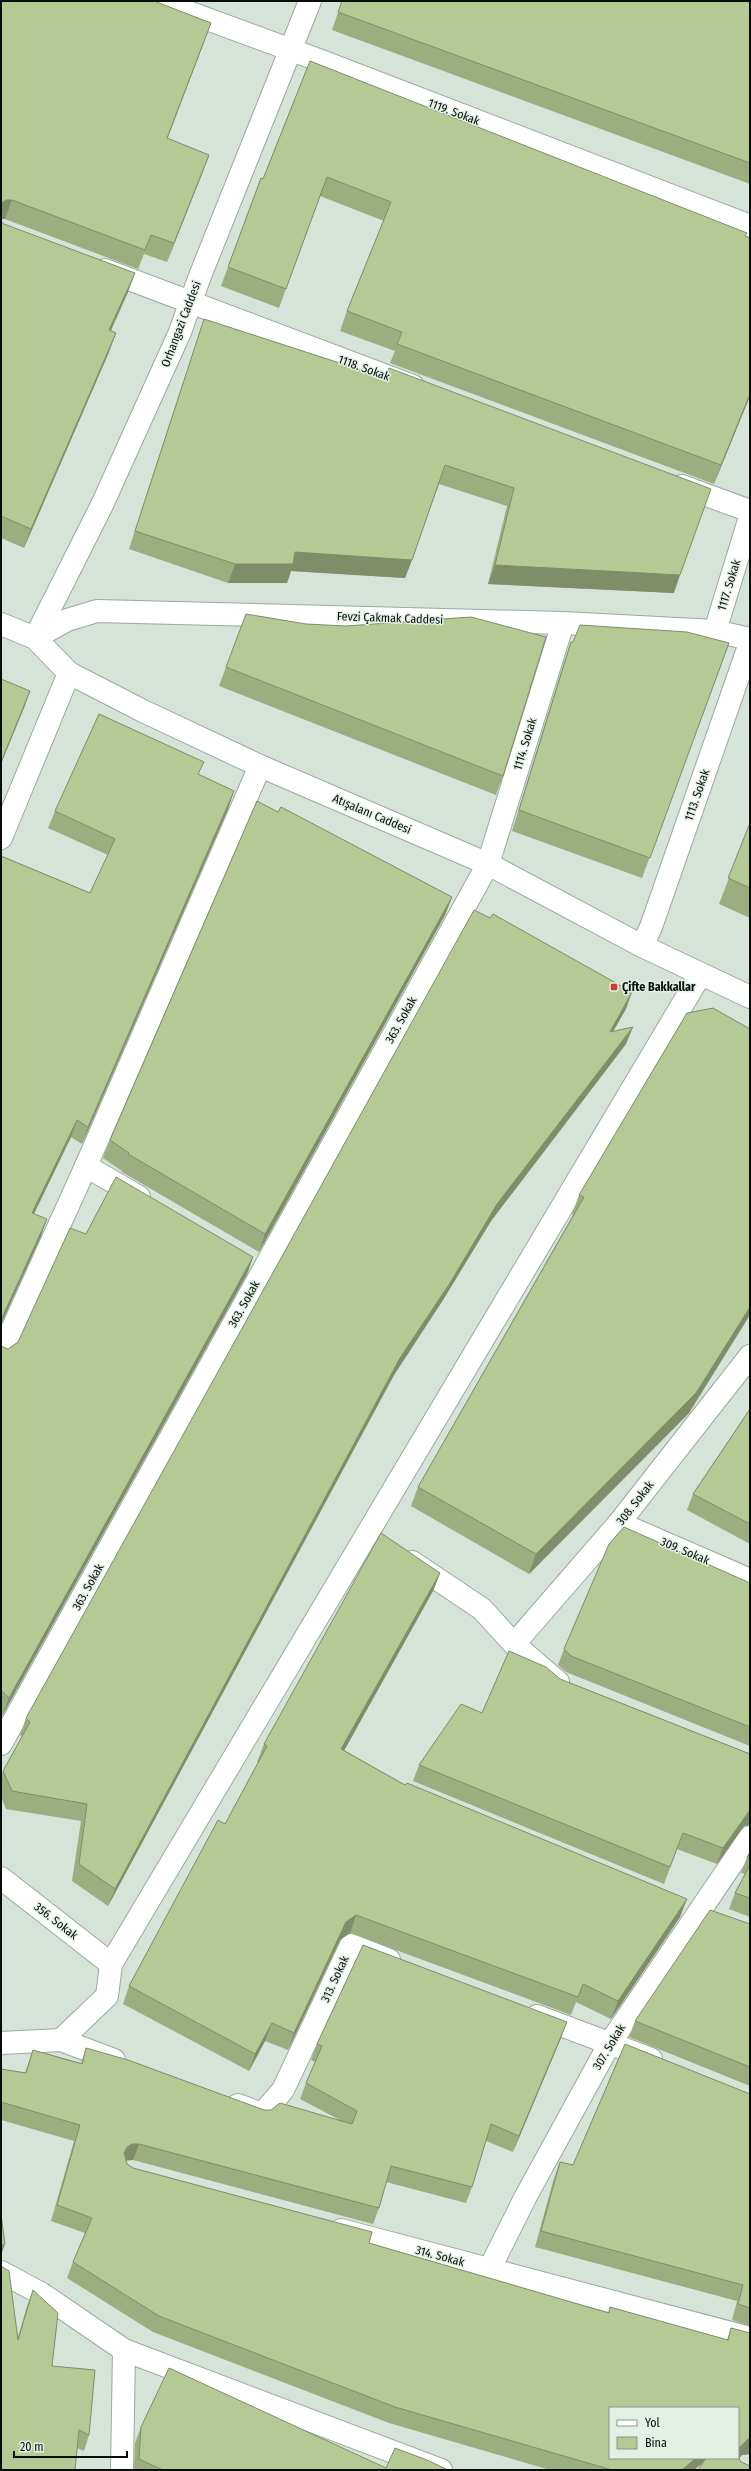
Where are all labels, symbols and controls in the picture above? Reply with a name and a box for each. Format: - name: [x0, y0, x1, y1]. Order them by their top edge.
- street label: 1119. Sokak: [426, 96, 482, 128]
- street label: Orhangazi Caddesi: [158, 279, 204, 369]
- street label: 1118. Sokak: [336, 352, 392, 384]
- street label: 1117. Sokak: [715, 557, 744, 612]
- street label: Fevzi Çakmak Caddesi: [337, 609, 443, 627]
- street label: 1114. Sokak: [510, 716, 540, 772]
- street label: 1113. Sokak: [682, 767, 712, 823]
- street label: Atışalanı Caddesi: [331, 791, 413, 837]
- place label: Çifte Bakkallar: [622, 980, 696, 995]
- marker: Çifte Bakkallar: [609, 982, 619, 992]
- street label: 363. Sokak: [382, 994, 420, 1046]
- street label: 363. Sokak: [225, 1278, 263, 1330]
- street label: 308. Sokak: [613, 1478, 657, 1528]
- street label: 309. Sokak: [658, 1534, 712, 1568]
- street label: 363. Sokak: [69, 1561, 107, 1613]
- street label: 356. Sokak: [31, 1900, 81, 1943]
- street label: 313. Sokak: [318, 1953, 352, 2004]
- street label: 307. Sokak: [590, 2021, 628, 2072]
- street label: 314. Sokak: [414, 2243, 466, 2269]
- legend: [609, 2407, 739, 2459]
- text: Yol: [645, 2416, 660, 2430]
- scale bar: [14, 2433, 127, 2459]
- text: Bina: [645, 2436, 667, 2450]
- text: 20 m: [20, 2440, 44, 2454]

